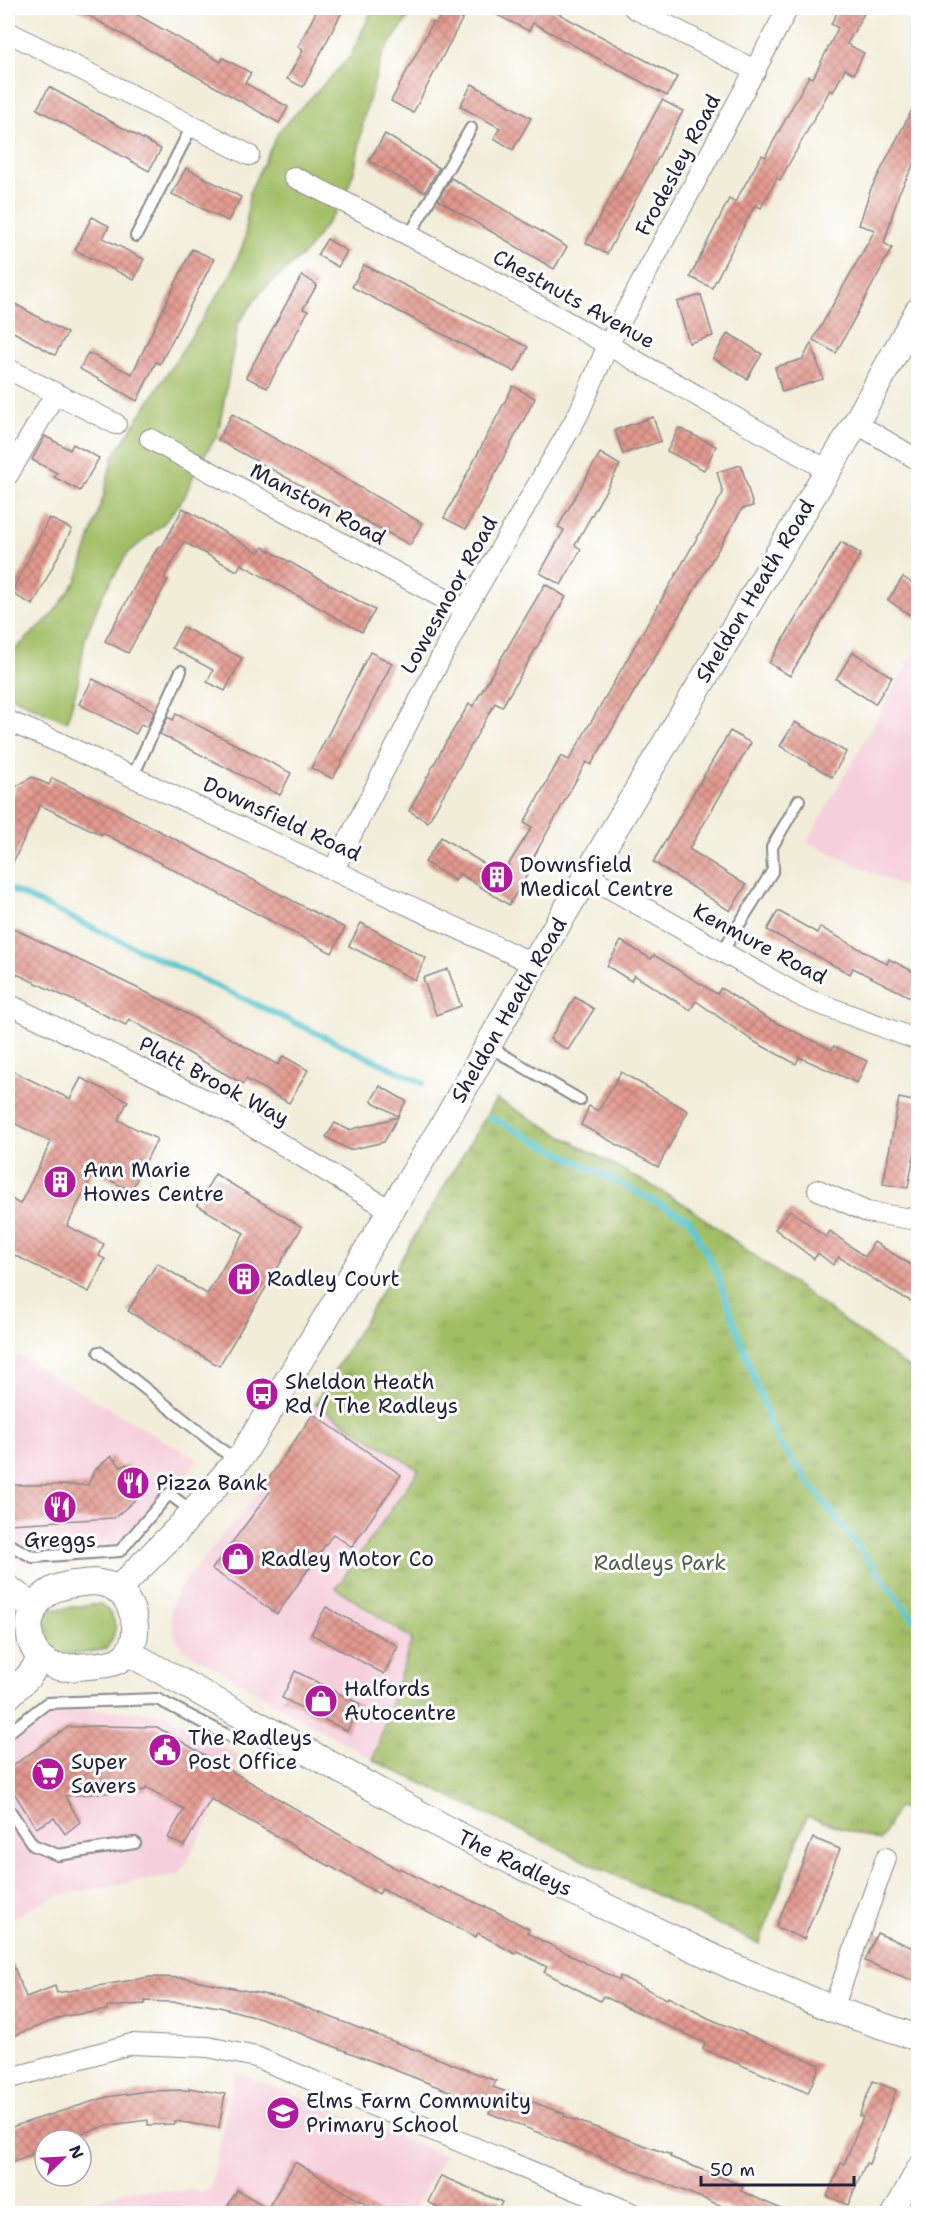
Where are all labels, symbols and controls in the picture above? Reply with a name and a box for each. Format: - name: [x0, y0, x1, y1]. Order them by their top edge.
- street label: Frodesley Road: [629, 89, 727, 241]
- street label: Chestnuts Avenue: [488, 243, 660, 355]
- street label: Manston Road: [245, 456, 391, 552]
- street label: Sheldon Heath Road: [689, 494, 821, 688]
- street label: Lowesmoor Road: [394, 511, 504, 679]
- street label: Downsfield Road: [198, 770, 366, 868]
- place label: Downsfield Medical Centre: [520, 851, 674, 903]
- building icon: Downsfield Medical Centre: [479, 859, 515, 895]
- street label: Kenmure Road: [688, 897, 832, 991]
- street label: Sheldon Heath Road: [445, 912, 573, 1108]
- street label: Platt Brook Way: [134, 1030, 294, 1132]
- place label: Ann Marie Howes Centre: [83, 1156, 224, 1208]
- building icon: Ann Marie Howes Centre: [42, 1164, 78, 1200]
- building icon: Radley Court: [226, 1261, 262, 1297]
- place label: Radley Court: [267, 1265, 400, 1293]
- place label: Sheldon Heath Rd / The Radleys: [285, 1368, 458, 1420]
- bus stop icon: Sheldon Heath Rd / The Radleys: [244, 1376, 280, 1412]
- restaurant icon: Pizza Bank: [115, 1465, 151, 1501]
- place label: Pizza Bank: [156, 1469, 268, 1497]
- restaurant icon: Greggs: [42, 1489, 78, 1525]
- place label: Greggs: [24, 1526, 96, 1554]
- shop icon: Radley Motor Co: [220, 1541, 256, 1577]
- place label: Radley Motor Co: [261, 1545, 434, 1573]
- park label: Radleys Park: [594, 1549, 726, 1577]
- place label: Halfords Autocentre: [344, 1675, 457, 1727]
- shop icon: Halfords Autocentre: [303, 1683, 339, 1719]
- place label: The Radleys Post Office: [188, 1724, 312, 1776]
- public building icon: The Radleys Post Office: [147, 1732, 183, 1768]
- place label: Super Savers: [71, 1748, 137, 1800]
- supermarket icon: Super Savers: [30, 1756, 66, 1792]
- street label: The Radleys: [453, 1823, 577, 1903]
- place label: Elms Farm Community Primary School: [306, 2087, 531, 2139]
- school or university icon: Elms Farm Community Primary School: [265, 2095, 301, 2131]
- north arrow: [33, 2128, 93, 2188]
- text: N: [64, 2142, 88, 2162]
- scale bar: [701, 2149, 854, 2187]
- text: 50 m: [710, 2158, 755, 2182]

